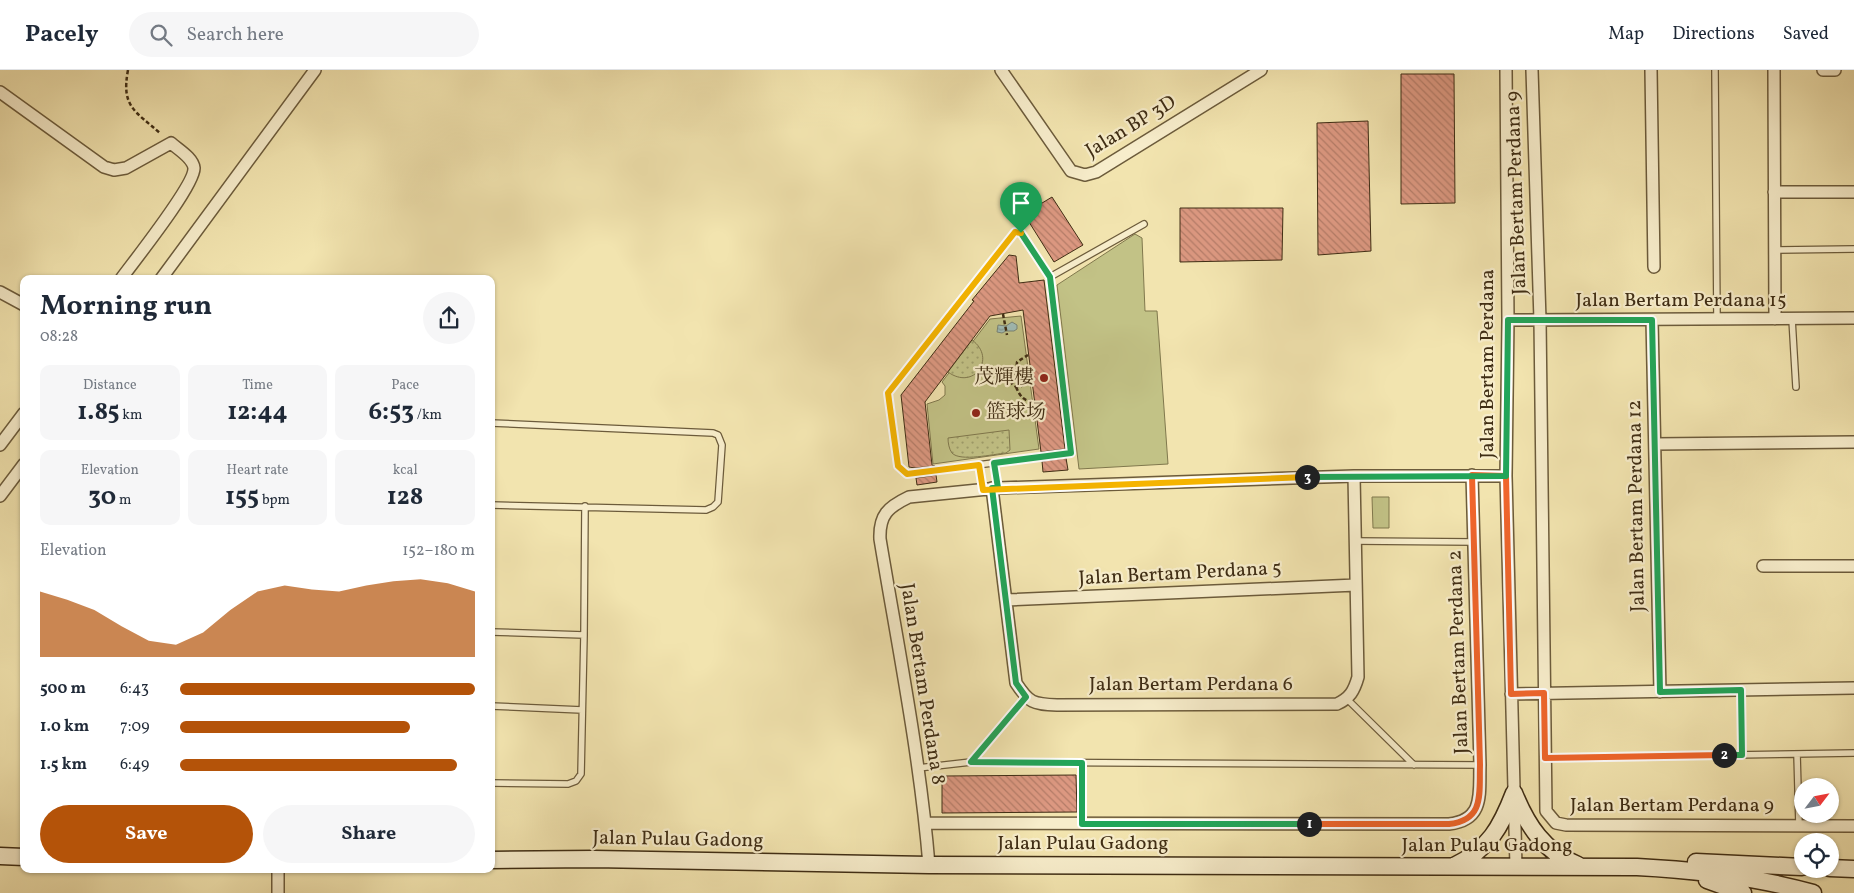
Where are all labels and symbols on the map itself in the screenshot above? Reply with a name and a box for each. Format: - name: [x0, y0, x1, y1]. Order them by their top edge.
- street label: Jalan BP 3D: [1080, 89, 1182, 165]
- street label: Jalan Bertam Perdana 9: [1499, 91, 1535, 295]
- pin: [1000, 182, 1042, 233]
- street label: Jalan Bertam Perdana: [1474, 269, 1502, 459]
- street label: Jalan Bertam Perdana 15: [1575, 287, 1787, 315]
- place label: 茂輝樓: [974, 364, 1034, 392]
- marker: 茂輝樓: [1038, 372, 1050, 384]
- place label: 篮球场: [986, 399, 1046, 427]
- street label: Jalan Bertam Perdana 12: [1621, 400, 1653, 612]
- marker: 篮球场: [970, 407, 982, 419]
- pin: 3: [1294, 464, 1320, 490]
- street label: Jalan Bertam Perdana 2: [1441, 549, 1477, 755]
- street label: Jalan Bertam Perdana 5: [1078, 555, 1282, 593]
- street label: Jalan Bertam Perdana 8: [892, 581, 952, 787]
- street label: Jalan Bertam Perdana 6: [1089, 671, 1293, 699]
- pin: 2: [1712, 742, 1736, 768]
- north arrow: [1794, 778, 1839, 822]
- street label: Jalan Bertam Perdana 9: [1570, 792, 1774, 820]
- pin: 1: [1296, 812, 1322, 836]
- street label: Jalan Pulau Gadong: [592, 825, 764, 855]
- street label: Jalan Pulau Gadong: [997, 830, 1169, 858]
- street label: Jalan Pulau Gadong: [1401, 832, 1573, 860]

